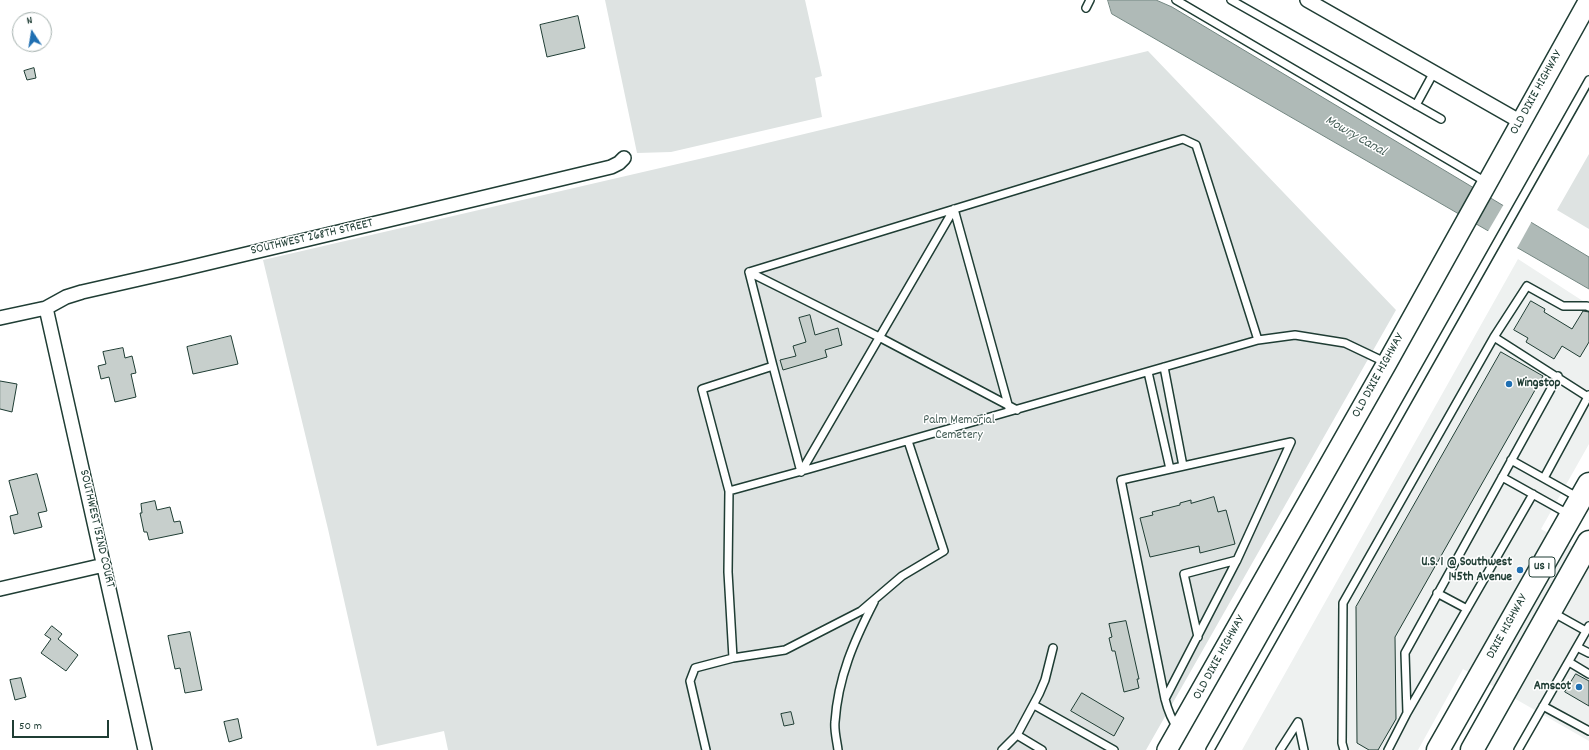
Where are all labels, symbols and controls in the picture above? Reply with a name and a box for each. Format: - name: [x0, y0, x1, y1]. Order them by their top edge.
- north arrow: [12, 12, 52, 52]
- text: N: [25, 13, 34, 30]
- street label: OLD DIXIE HIGHWAY: [1507, 48, 1567, 138]
- water label: Mowry Canal: [1322, 113, 1388, 161]
- street label: SOUTHWEST 268TH STREET: [249, 216, 375, 260]
- street label: OLD DIXIE HIGHWAY: [1349, 331, 1409, 421]
- place label: Wingstop: [1517, 376, 1561, 392]
- marker: Wingstop: [1504, 379, 1514, 389]
- park label: Palm Memorial Cemetery: [923, 413, 995, 444]
- street label: SOUTHWEST 152ND COURT: [75, 468, 117, 590]
- place label: U.S. 1 @ Southwest 145th Avenue: [1421, 555, 1512, 586]
- road number: US 1: [1529, 557, 1555, 577]
- marker: U.S. 1 @ Southwest 145th Avenue: [1515, 565, 1525, 575]
- street label: DIXIE HIGHWAY: [1484, 592, 1532, 662]
- street label: OLD DIXIE HIGHWAY: [1190, 613, 1250, 703]
- place label: Amscot: [1534, 679, 1571, 695]
- marker: Amscot: [1574, 682, 1584, 692]
- scale bar: [14, 712, 111, 738]
- text: 50 m: [19, 718, 42, 735]

